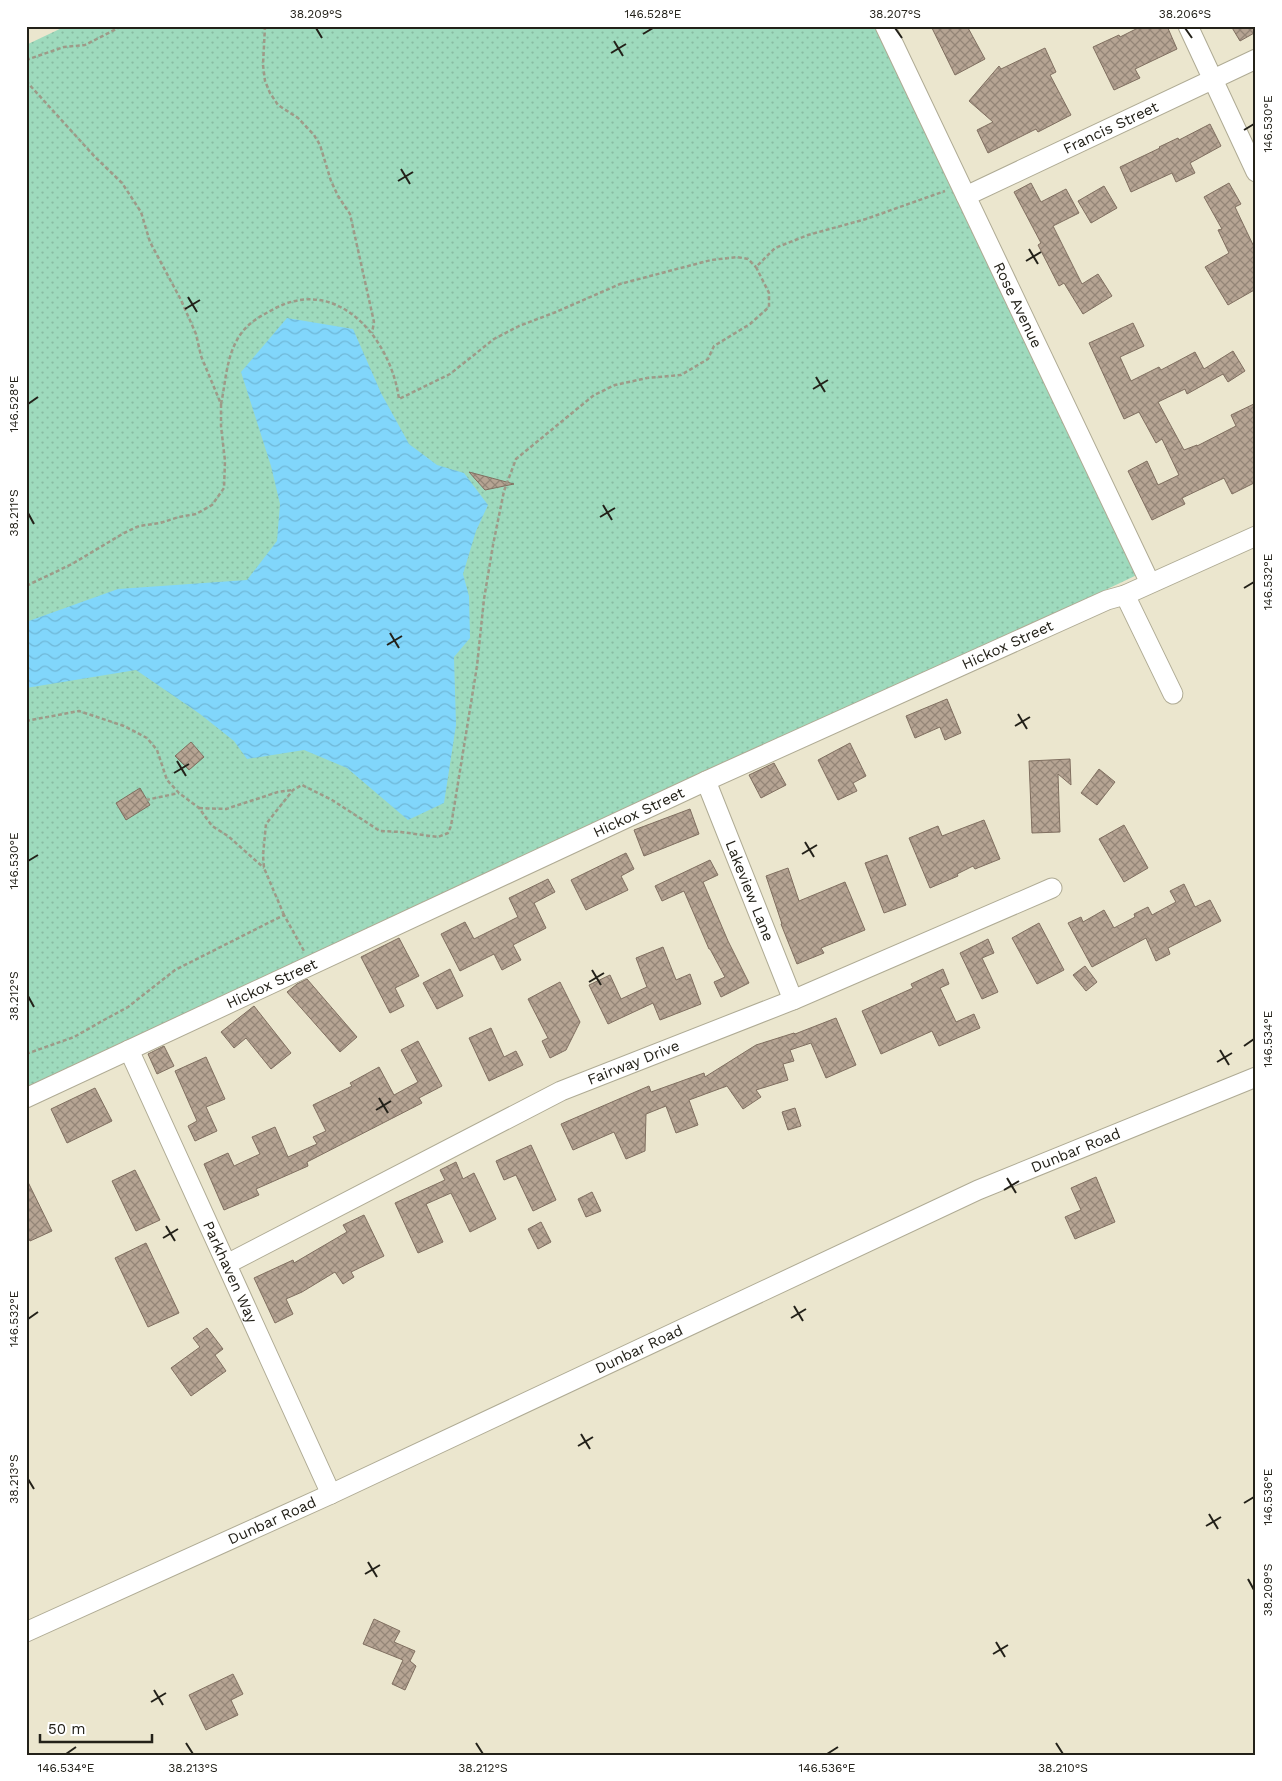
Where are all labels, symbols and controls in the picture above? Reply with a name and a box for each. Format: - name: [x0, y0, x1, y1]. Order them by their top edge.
- text: 38.209°S: [290, 7, 342, 21]
- text: 146.528°E: [624, 7, 682, 21]
- text: 38.207°S: [869, 7, 921, 21]
- text: 38.206°S: [1159, 7, 1211, 21]
- text: 146.530°E: [1261, 95, 1275, 153]
- street label: Francis Street: [1060, 97, 1162, 158]
- street label: Rose Avenue: [990, 259, 1046, 351]
- text: 146.528°E: [7, 375, 21, 433]
- text: 38.211°S: [7, 489, 21, 537]
- text: 146.532°E: [1261, 553, 1275, 610]
- street label: Hickox Street: [959, 616, 1057, 673]
- street label: Hickox Street: [590, 783, 688, 841]
- text: 146.530°E: [7, 832, 21, 890]
- street label: Lakeview Lane: [721, 837, 778, 944]
- street label: Hickox Street: [223, 954, 321, 1012]
- text: 38.212°S: [7, 971, 21, 1021]
- text: 146.534°E: [1261, 1010, 1275, 1068]
- street label: Fairway Drive: [585, 1036, 682, 1089]
- street label: Dunbar Road: [1028, 1124, 1123, 1177]
- street label: Parkhaven Way: [199, 1218, 261, 1326]
- text: 146.532°E: [7, 1290, 21, 1347]
- street label: Dunbar Road: [592, 1321, 686, 1378]
- text: 38.213°S: [7, 1454, 21, 1504]
- text: 146.536°E: [1261, 1468, 1275, 1525]
- street label: Dunbar Road: [225, 1493, 319, 1548]
- text: 38.209°S: [1261, 1564, 1275, 1616]
- scale bar: [40, 1711, 152, 1743]
- text: 50 m: [48, 1720, 85, 1738]
- text: 146.534°E: [38, 1761, 95, 1775]
- text: 38.213°S: [168, 1761, 218, 1775]
- text: 38.212°S: [458, 1761, 508, 1775]
- text: 146.536°E: [799, 1761, 856, 1775]
- text: 38.210°S: [1038, 1761, 1088, 1775]

